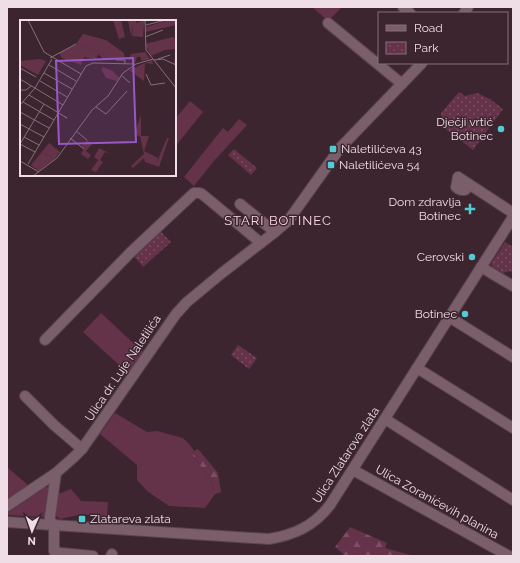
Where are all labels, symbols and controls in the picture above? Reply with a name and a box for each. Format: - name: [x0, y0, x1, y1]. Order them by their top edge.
- legend: [378, 12, 508, 64]
- inset map: [20, 20, 176, 176]
- text: Road: [414, 21, 443, 35]
- text: Park: [414, 41, 439, 55]
- place label: Dječji vrtić Botinec: [436, 115, 493, 143]
- marker: Dječji vrtić Botinec: [496, 124, 506, 134]
- place label: Naletilićeva 43: [341, 142, 422, 156]
- marker: Naletilićeva 43: [328, 144, 338, 154]
- place label: Naletilićeva 54: [339, 158, 420, 172]
- marker: Naletilićeva 54: [326, 160, 336, 170]
- place label: Dom zdravlja Botinec: [389, 195, 461, 223]
- marker: Dom zdravlja Botinec: [464, 203, 476, 215]
- district label: STARI BOTINEC: [224, 213, 332, 228]
- place label: Cerovski: [417, 250, 464, 264]
- marker: Cerovski: [467, 252, 477, 262]
- place label: Botinec: [415, 307, 457, 321]
- marker: Botinec: [460, 309, 470, 319]
- street label: Ulica dr. Luje Naletilića: [82, 312, 164, 424]
- street label: Ulica Zlatarova zlata: [310, 404, 382, 506]
- street label: Ulica Zoranićevih planina: [373, 462, 501, 542]
- north arrow: [12, 511, 52, 551]
- place label: Zlatareva zlata: [90, 512, 171, 526]
- marker: Zlatareva zlata: [77, 514, 87, 524]
- text: N: [27, 534, 36, 547]

